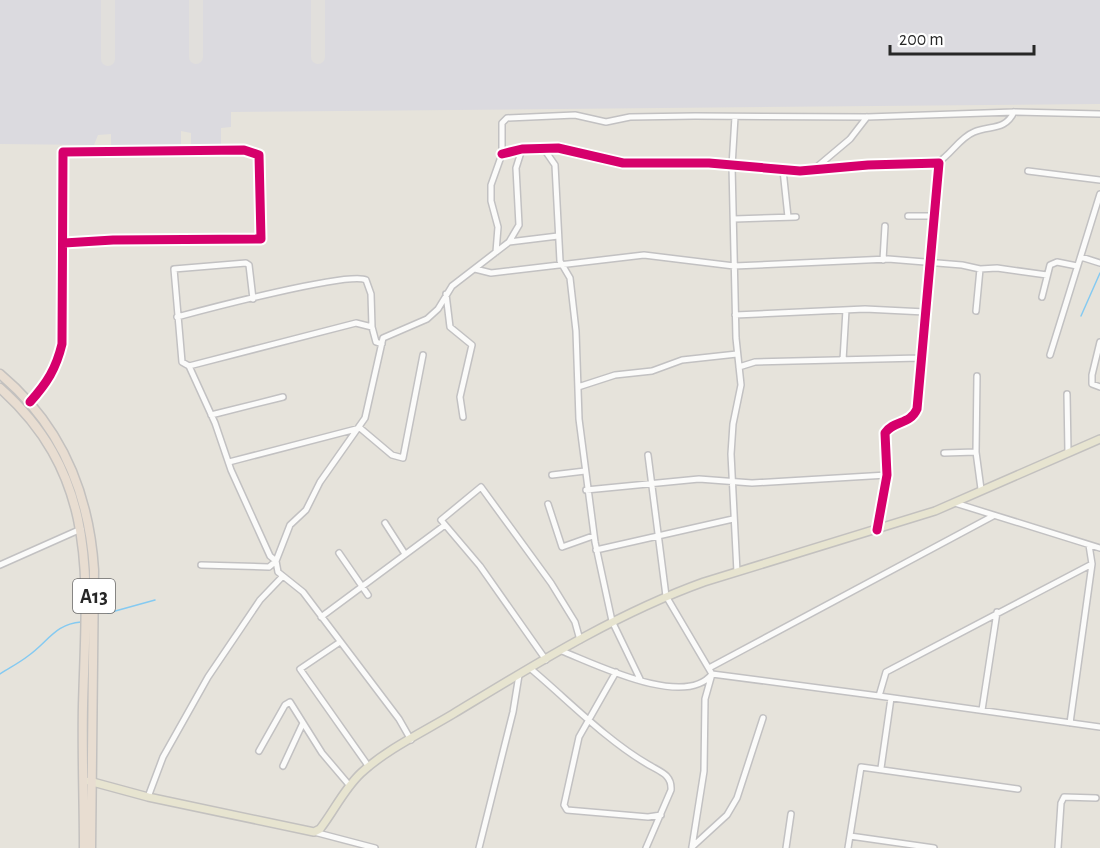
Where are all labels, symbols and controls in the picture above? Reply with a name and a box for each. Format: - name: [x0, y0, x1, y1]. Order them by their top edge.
- scale bar: [890, 18, 1034, 56]
- text: 200 m: [899, 31, 944, 49]
- road number: A13: [73, 579, 115, 613]

